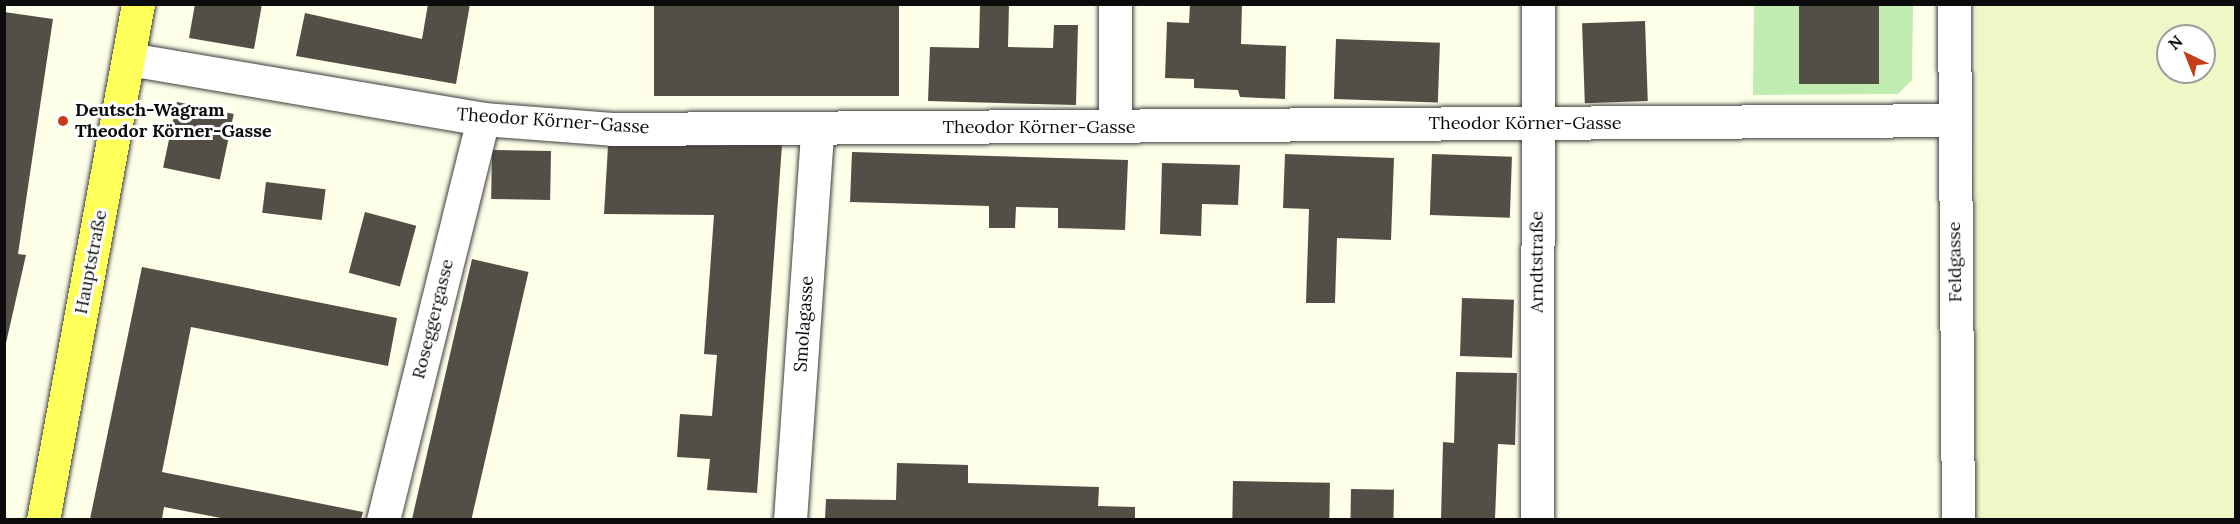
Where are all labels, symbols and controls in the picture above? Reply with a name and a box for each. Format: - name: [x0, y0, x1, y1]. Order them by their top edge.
- north arrow: [2156, 24, 2216, 84]
- text: N: [2164, 31, 2186, 54]
- place label: Deutsch-Wagram Theodor Körner-Gasse: [75, 100, 272, 142]
- street label: Theodor Körner-Gasse: [456, 103, 650, 139]
- street label: Theodor Körner-Gasse: [1428, 112, 1622, 134]
- marker: Deutsch-Wagram Theodor Körner-Gasse: [56, 114, 70, 128]
- street label: Theodor Körner-Gasse: [942, 116, 1136, 138]
- street label: Hauptstraße: [70, 208, 112, 316]
- street label: Arndtstraße: [1526, 211, 1548, 313]
- street label: Feldgasse: [1943, 221, 1967, 303]
- street label: Roseggergasse: [408, 257, 458, 381]
- street label: Smolagasse: [790, 275, 818, 373]

